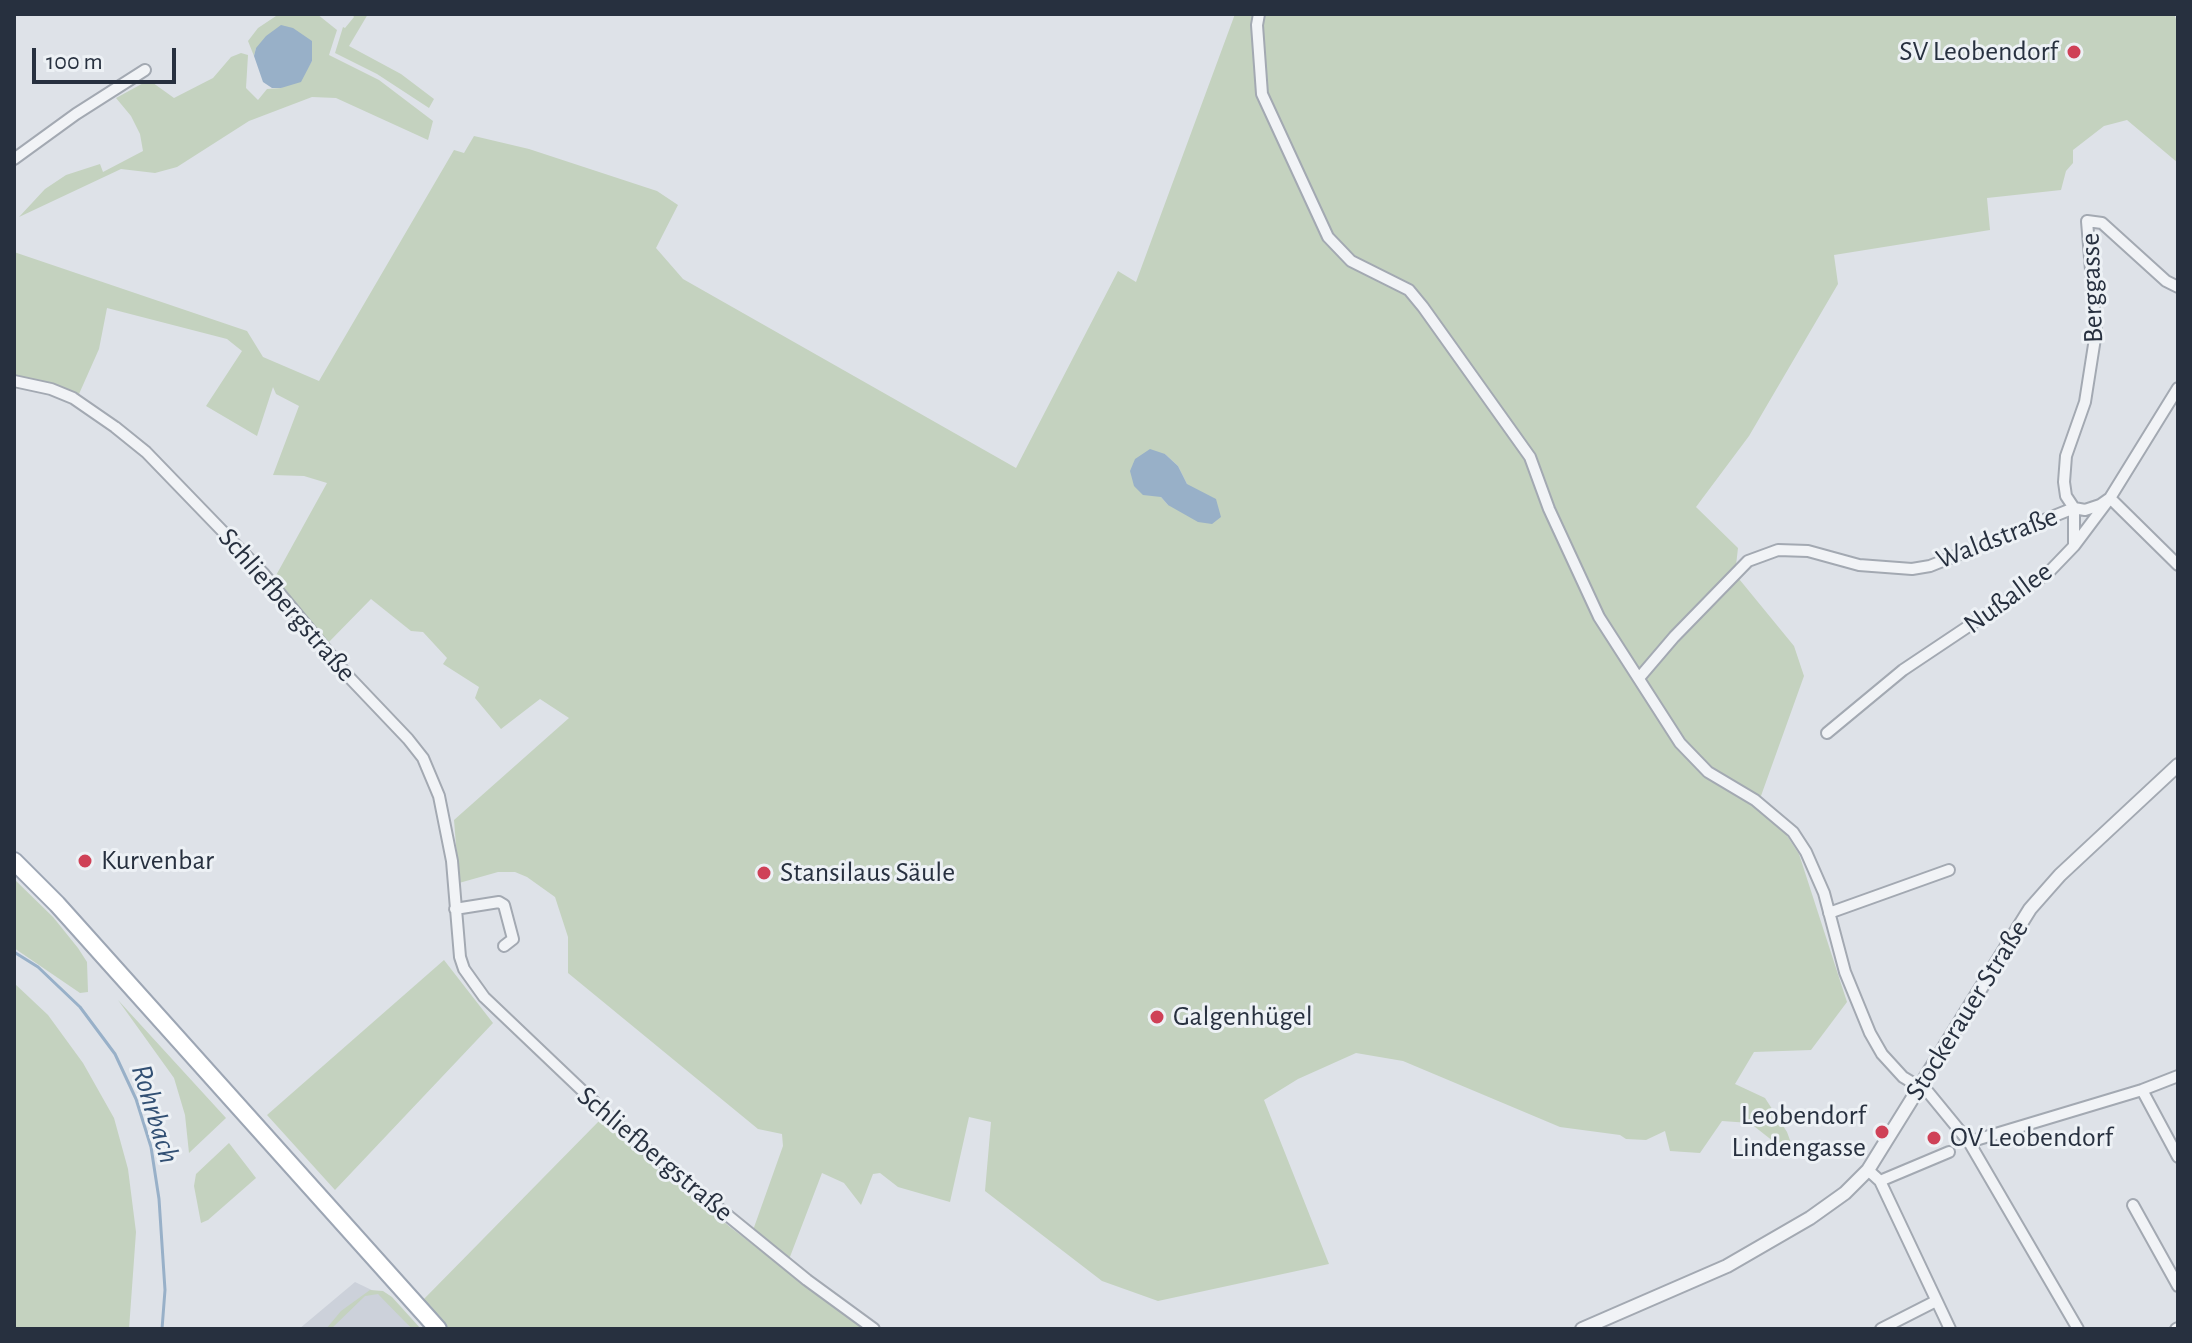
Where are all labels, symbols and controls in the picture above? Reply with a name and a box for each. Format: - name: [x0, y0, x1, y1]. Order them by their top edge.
- scale bar: [36, 32, 180, 82]
- place label: SV Leobendorf: [1899, 35, 2058, 69]
- marker: SV Leobendorf: [2065, 43, 2083, 61]
- text: 100 m: [46, 50, 103, 74]
- street label: Berggasse: [2073, 232, 2111, 344]
- street label: Waldstraße: [1932, 500, 2062, 576]
- street label: Schliefbergstraße: [211, 521, 363, 689]
- street label: Nußallee: [1957, 555, 2059, 641]
- place label: Kurvenbar: [101, 844, 214, 878]
- marker: Kurvenbar: [76, 852, 94, 870]
- place label: Stansilaus Säule: [780, 856, 955, 890]
- marker: Stansilaus Säule: [755, 864, 773, 882]
- street label: Stockerauer Straße: [1898, 914, 2036, 1106]
- place label: Galgenhügel: [1173, 1000, 1313, 1034]
- marker: Galgenhügel: [1148, 1008, 1166, 1026]
- water label: Rohrbach: [123, 1060, 187, 1168]
- street label: Schliefbergstraße: [570, 1079, 740, 1229]
- place label: Leobendorf Lindengasse: [1731, 1099, 1866, 1165]
- place label: OV Leobendorf: [1950, 1121, 2113, 1155]
- marker: Leobendorf Lindengasse: [1873, 1123, 1891, 1141]
- marker: OV Leobendorf: [1925, 1129, 1943, 1147]

